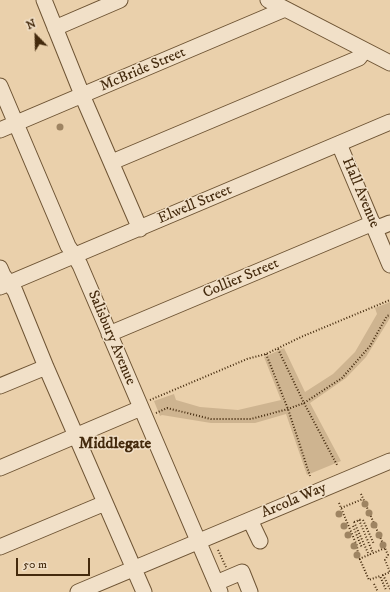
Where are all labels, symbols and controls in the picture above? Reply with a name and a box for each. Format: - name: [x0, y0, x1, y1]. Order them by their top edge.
- north arrow: [16, 16, 56, 56]
- text: N: [24, 17, 38, 33]
- street label: McBride Street: [98, 44, 188, 96]
- street label: Hall Avenue: [337, 155, 383, 231]
- street label: Elwell Street: [155, 181, 235, 229]
- street label: Collier Street: [200, 255, 282, 303]
- street label: Salisbury Avenue: [83, 288, 139, 388]
- district label: Middlegate: [79, 435, 151, 455]
- street label: Arcola Way: [259, 479, 329, 523]
- scale bar: [18, 550, 92, 576]
- text: 50 m: [23, 557, 47, 572]

